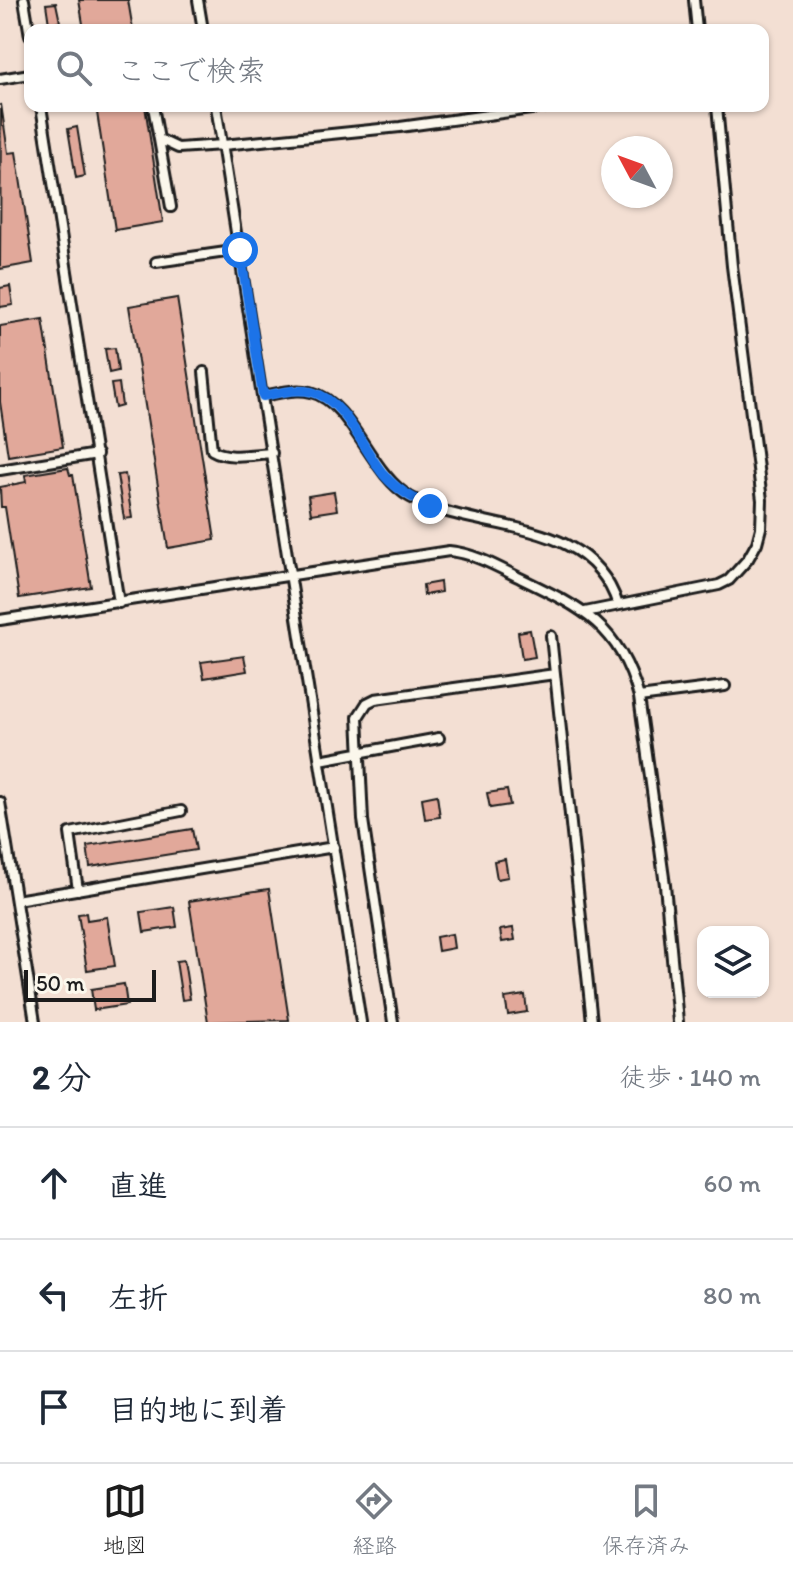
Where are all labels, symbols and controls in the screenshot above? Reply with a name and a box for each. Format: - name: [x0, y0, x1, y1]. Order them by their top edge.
- search box: [24, 24, 769, 112]
- icon: search: [52, 46, 96, 90]
- text: ここで検索: [116, 52, 266, 89]
- north arrow: [601, 136, 673, 208]
- route start: [222, 232, 258, 268]
- route end: [412, 488, 448, 524]
- map controls: [697, 926, 769, 998]
- button: layers: [697, 926, 769, 998]
- scale bar: [24, 966, 156, 1002]
- text: 50 m: [36, 970, 85, 997]
- text: 2 分: [32, 1057, 92, 1098]
- text: 徒歩 · 140 m: [620, 1061, 761, 1093]
- icon: ahead: [32, 1161, 76, 1205]
- text: 直進: [108, 1167, 168, 1204]
- text: 60 m: [704, 1167, 761, 1199]
- icon: left: [32, 1273, 76, 1317]
- text: 左折: [108, 1279, 168, 1316]
- text: 80 m: [703, 1279, 761, 1311]
- icon: arrive: [32, 1385, 76, 1429]
- text: 目的地に到着: [108, 1391, 288, 1428]
- tab: 地図: [103, 1479, 147, 1559]
- tab: 経路: [352, 1479, 396, 1559]
- tab: 保存済み: [602, 1479, 690, 1559]

